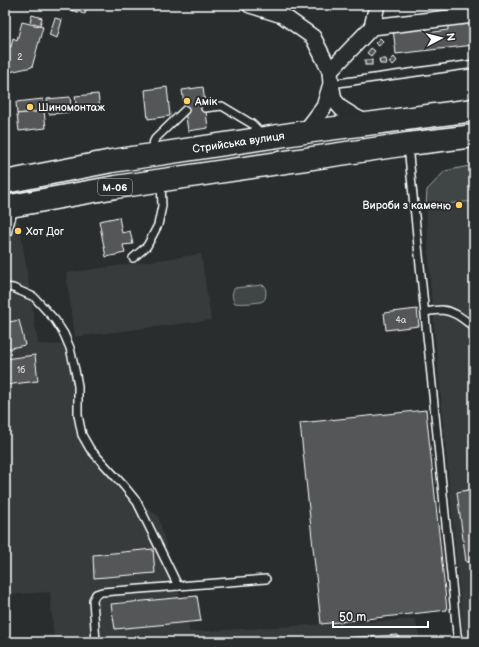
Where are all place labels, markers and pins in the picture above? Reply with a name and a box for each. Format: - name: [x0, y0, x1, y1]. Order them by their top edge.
- place label: Амік: [194, 95, 218, 108]
- marker: Амік: [182, 96, 192, 106]
- place label: Шиномонтаж: [38, 101, 105, 114]
- marker: Шиномонтаж: [25, 102, 35, 112]
- place label: Вироби з каменю: [363, 199, 451, 212]
- marker: Вироби з каменю: [454, 200, 464, 210]
- place label: Хот Дог: [26, 225, 65, 238]
- marker: Хот Дог: [13, 226, 23, 236]

